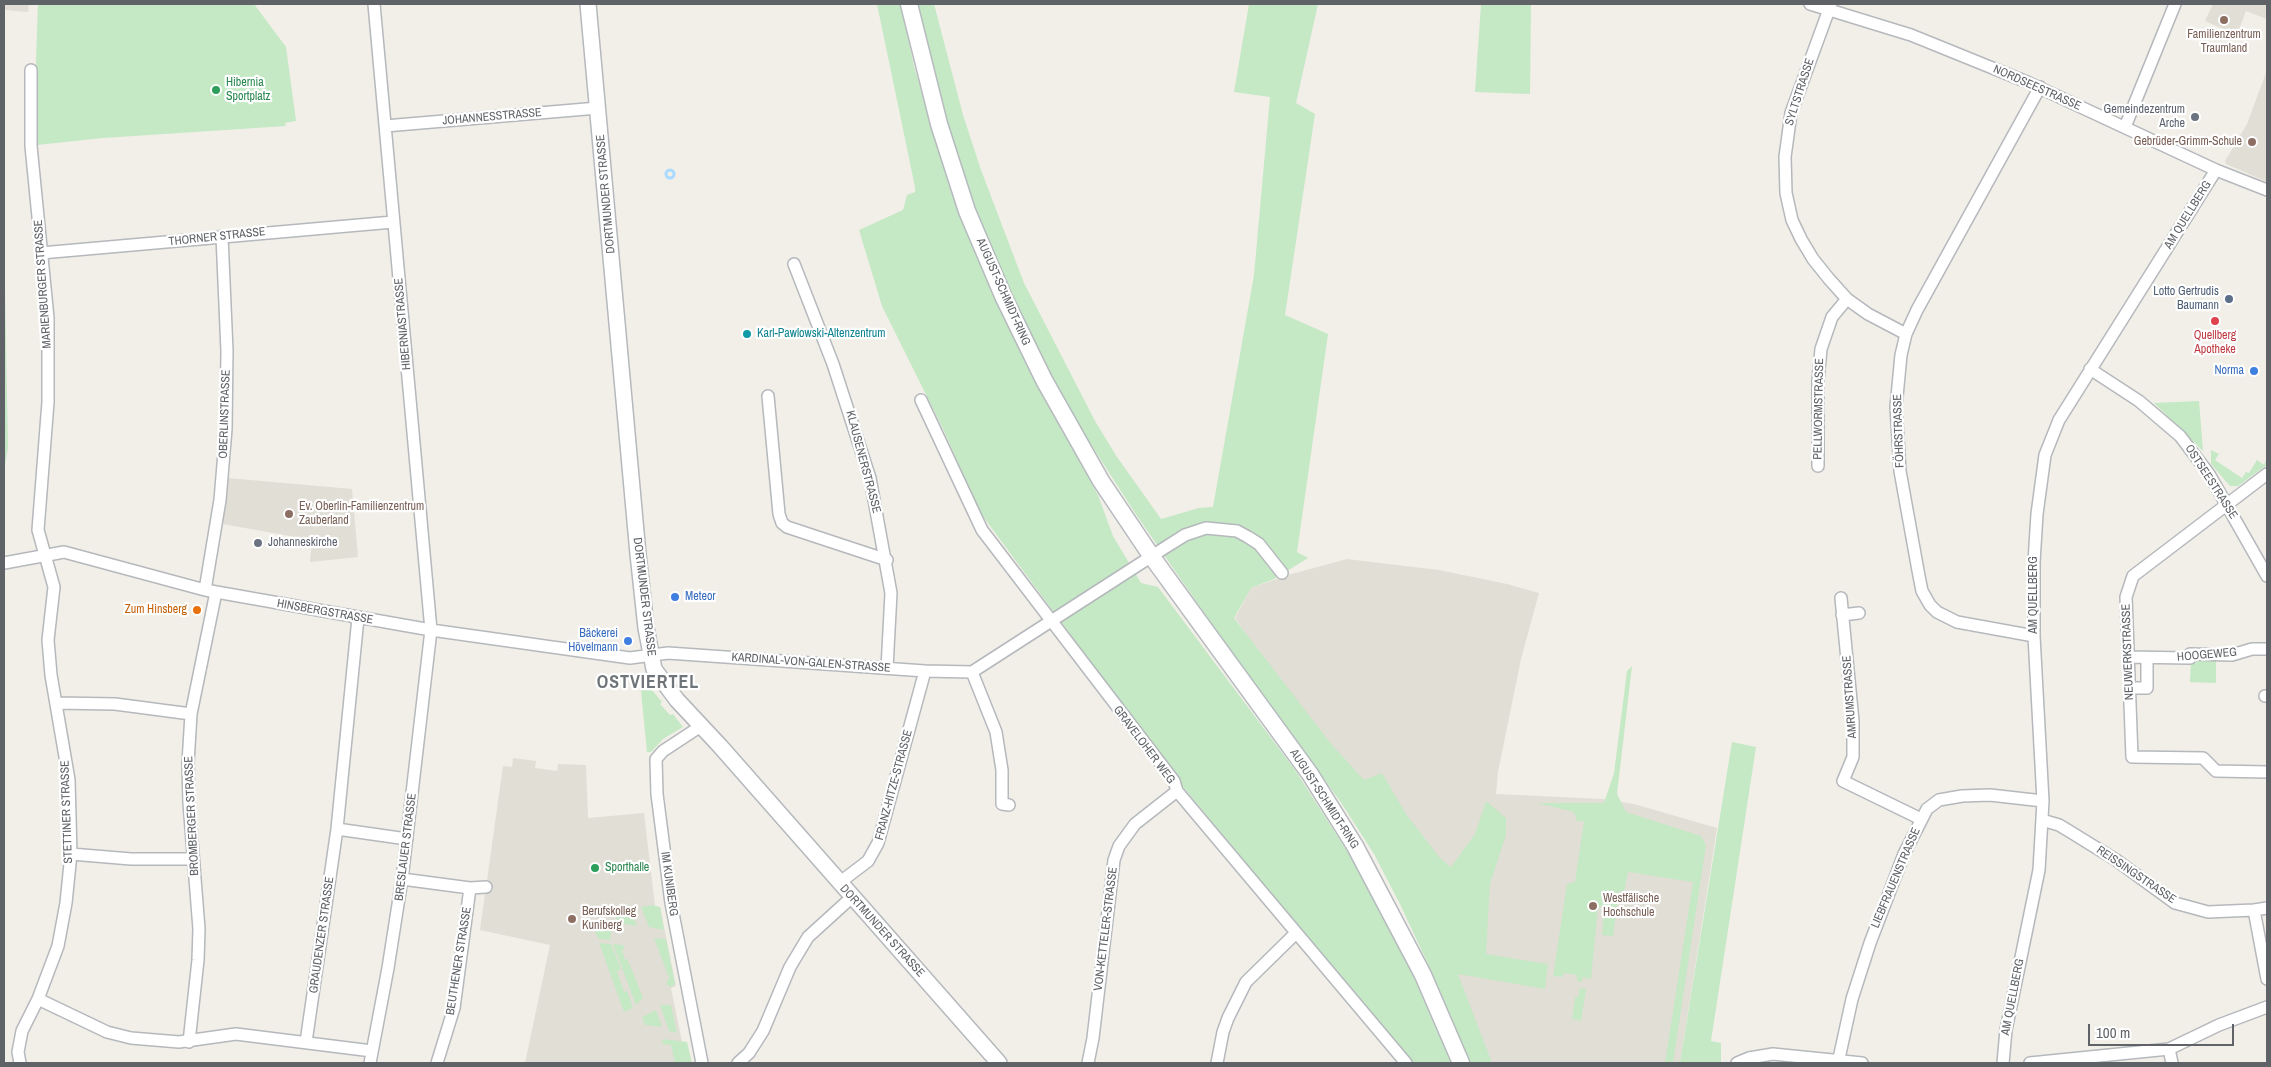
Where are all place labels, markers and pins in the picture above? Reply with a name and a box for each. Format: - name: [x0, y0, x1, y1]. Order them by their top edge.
- marker: Familienzentrum Traumland: [2218, 14, 2230, 26]
- place label: Familienzentrum Traumland: [2187, 28, 2261, 56]
- place label: Hibernia Sportplatz: [226, 76, 270, 104]
- marker: Hibernia Sportplatz: [210, 84, 222, 96]
- place label: Gemeindezentrum Arche: [2104, 103, 2185, 131]
- marker: Gemeindezentrum Arche: [2189, 111, 2201, 123]
- place label: Gebrüder-Grimm-Schule: [2134, 135, 2242, 149]
- marker: Gebrüder-Grimm-Schule: [2246, 136, 2258, 148]
- place label: Lotto Gertrudis Baumann: [2153, 285, 2219, 313]
- marker: Lotto Gertrudis Baumann: [2223, 293, 2235, 305]
- marker: Quellberg Apotheke: [2209, 315, 2221, 327]
- place label: Karl-Pawlowski-Altenzentrum: [757, 327, 885, 341]
- marker: Karl-Pawlowski-Altenzentrum: [741, 328, 753, 340]
- place label: Quellberg Apotheke: [2194, 329, 2236, 357]
- place label: Norma: [2214, 364, 2244, 378]
- marker: Norma: [2248, 365, 2260, 377]
- place label: Ev. Oberlin-Familienzentrum Zauberland: [299, 500, 424, 528]
- marker: Ev. Oberlin-Familienzentrum Zauberland: [283, 508, 295, 520]
- place label: Johanneskirche: [268, 536, 337, 550]
- marker: Johanneskirche: [252, 537, 264, 549]
- place label: Meteor: [685, 590, 716, 604]
- marker: Meteor: [669, 591, 681, 603]
- place label: Zum Hinsberg: [125, 603, 187, 617]
- marker: Zum Hinsberg: [191, 604, 203, 616]
- place label: Bäckerei Hövelmann: [568, 627, 618, 655]
- marker: Bäckerei Hövelmann: [622, 635, 634, 647]
- place label: Sporthalle: [605, 861, 649, 875]
- marker: Sporthalle: [589, 862, 601, 874]
- place label: Westfälische Hochschule: [1603, 892, 1659, 920]
- marker: Westfälische Hochschule: [1587, 900, 1599, 912]
- place label: Berufskolleg Kuniberg: [582, 905, 636, 933]
- marker: Berufskolleg Kuniberg: [566, 913, 578, 925]

